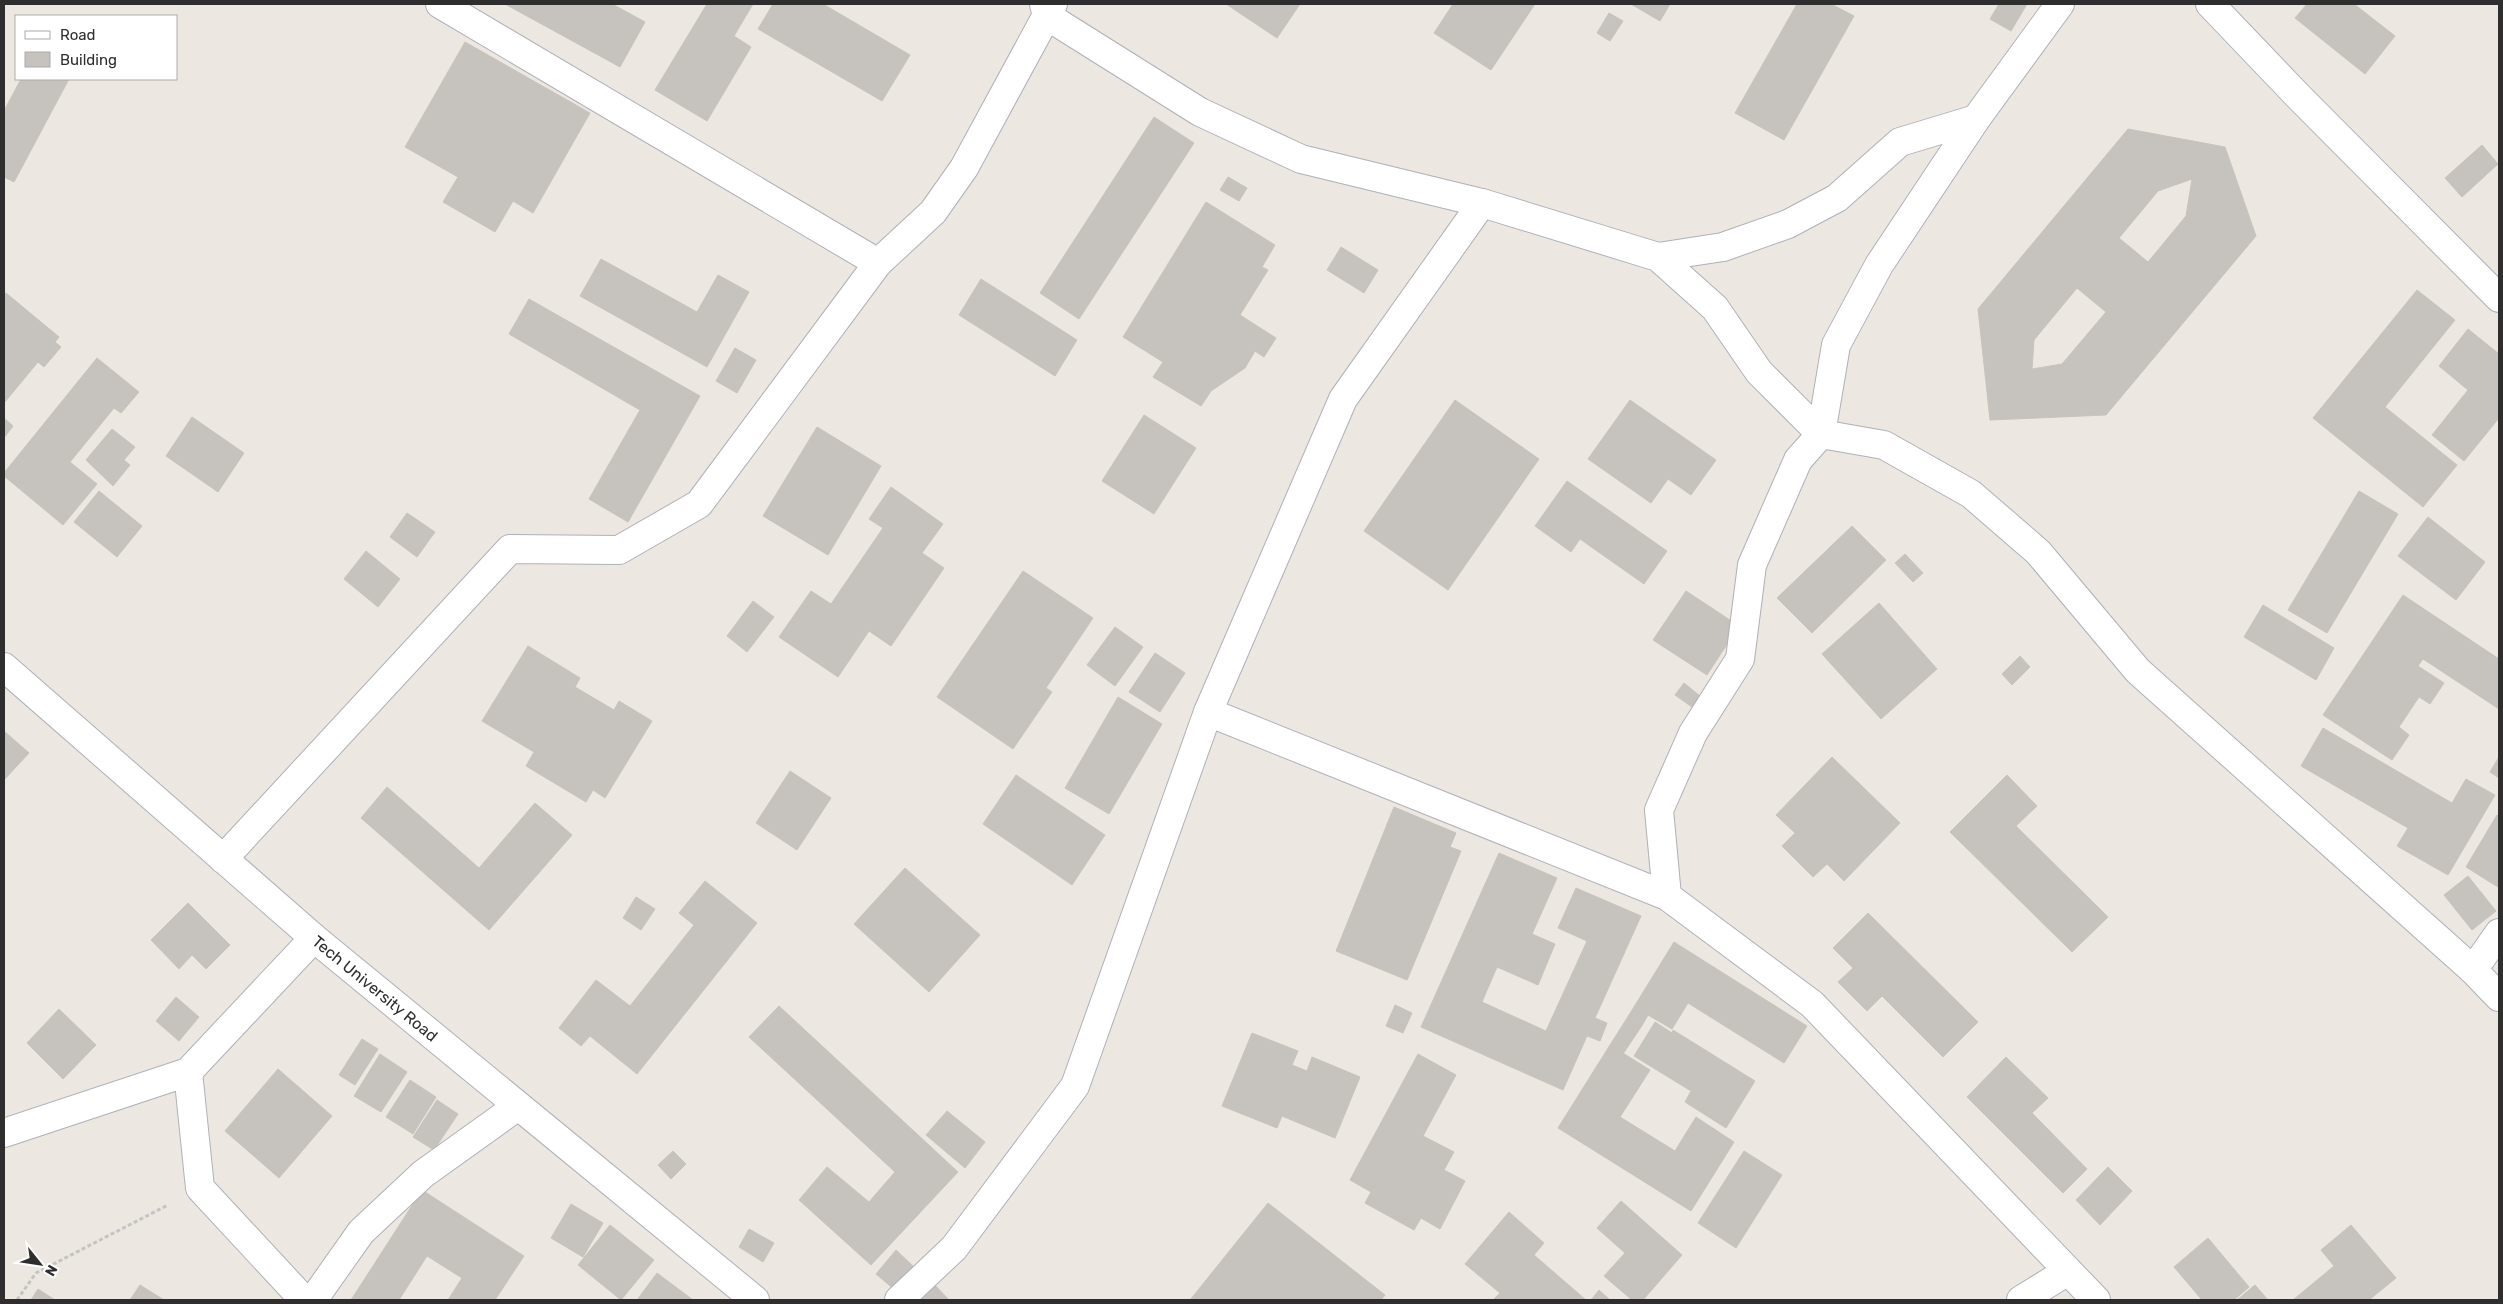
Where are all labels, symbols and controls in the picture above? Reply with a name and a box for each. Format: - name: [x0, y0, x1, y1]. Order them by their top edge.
- legend: [15, 15, 178, 80]
- text: Road: [60, 26, 96, 44]
- text: Building: [60, 51, 117, 69]
- street label: Tech University Road: [309, 931, 442, 1045]
- north arrow: [15, 1239, 65, 1289]
- text: N: [41, 1262, 61, 1279]

